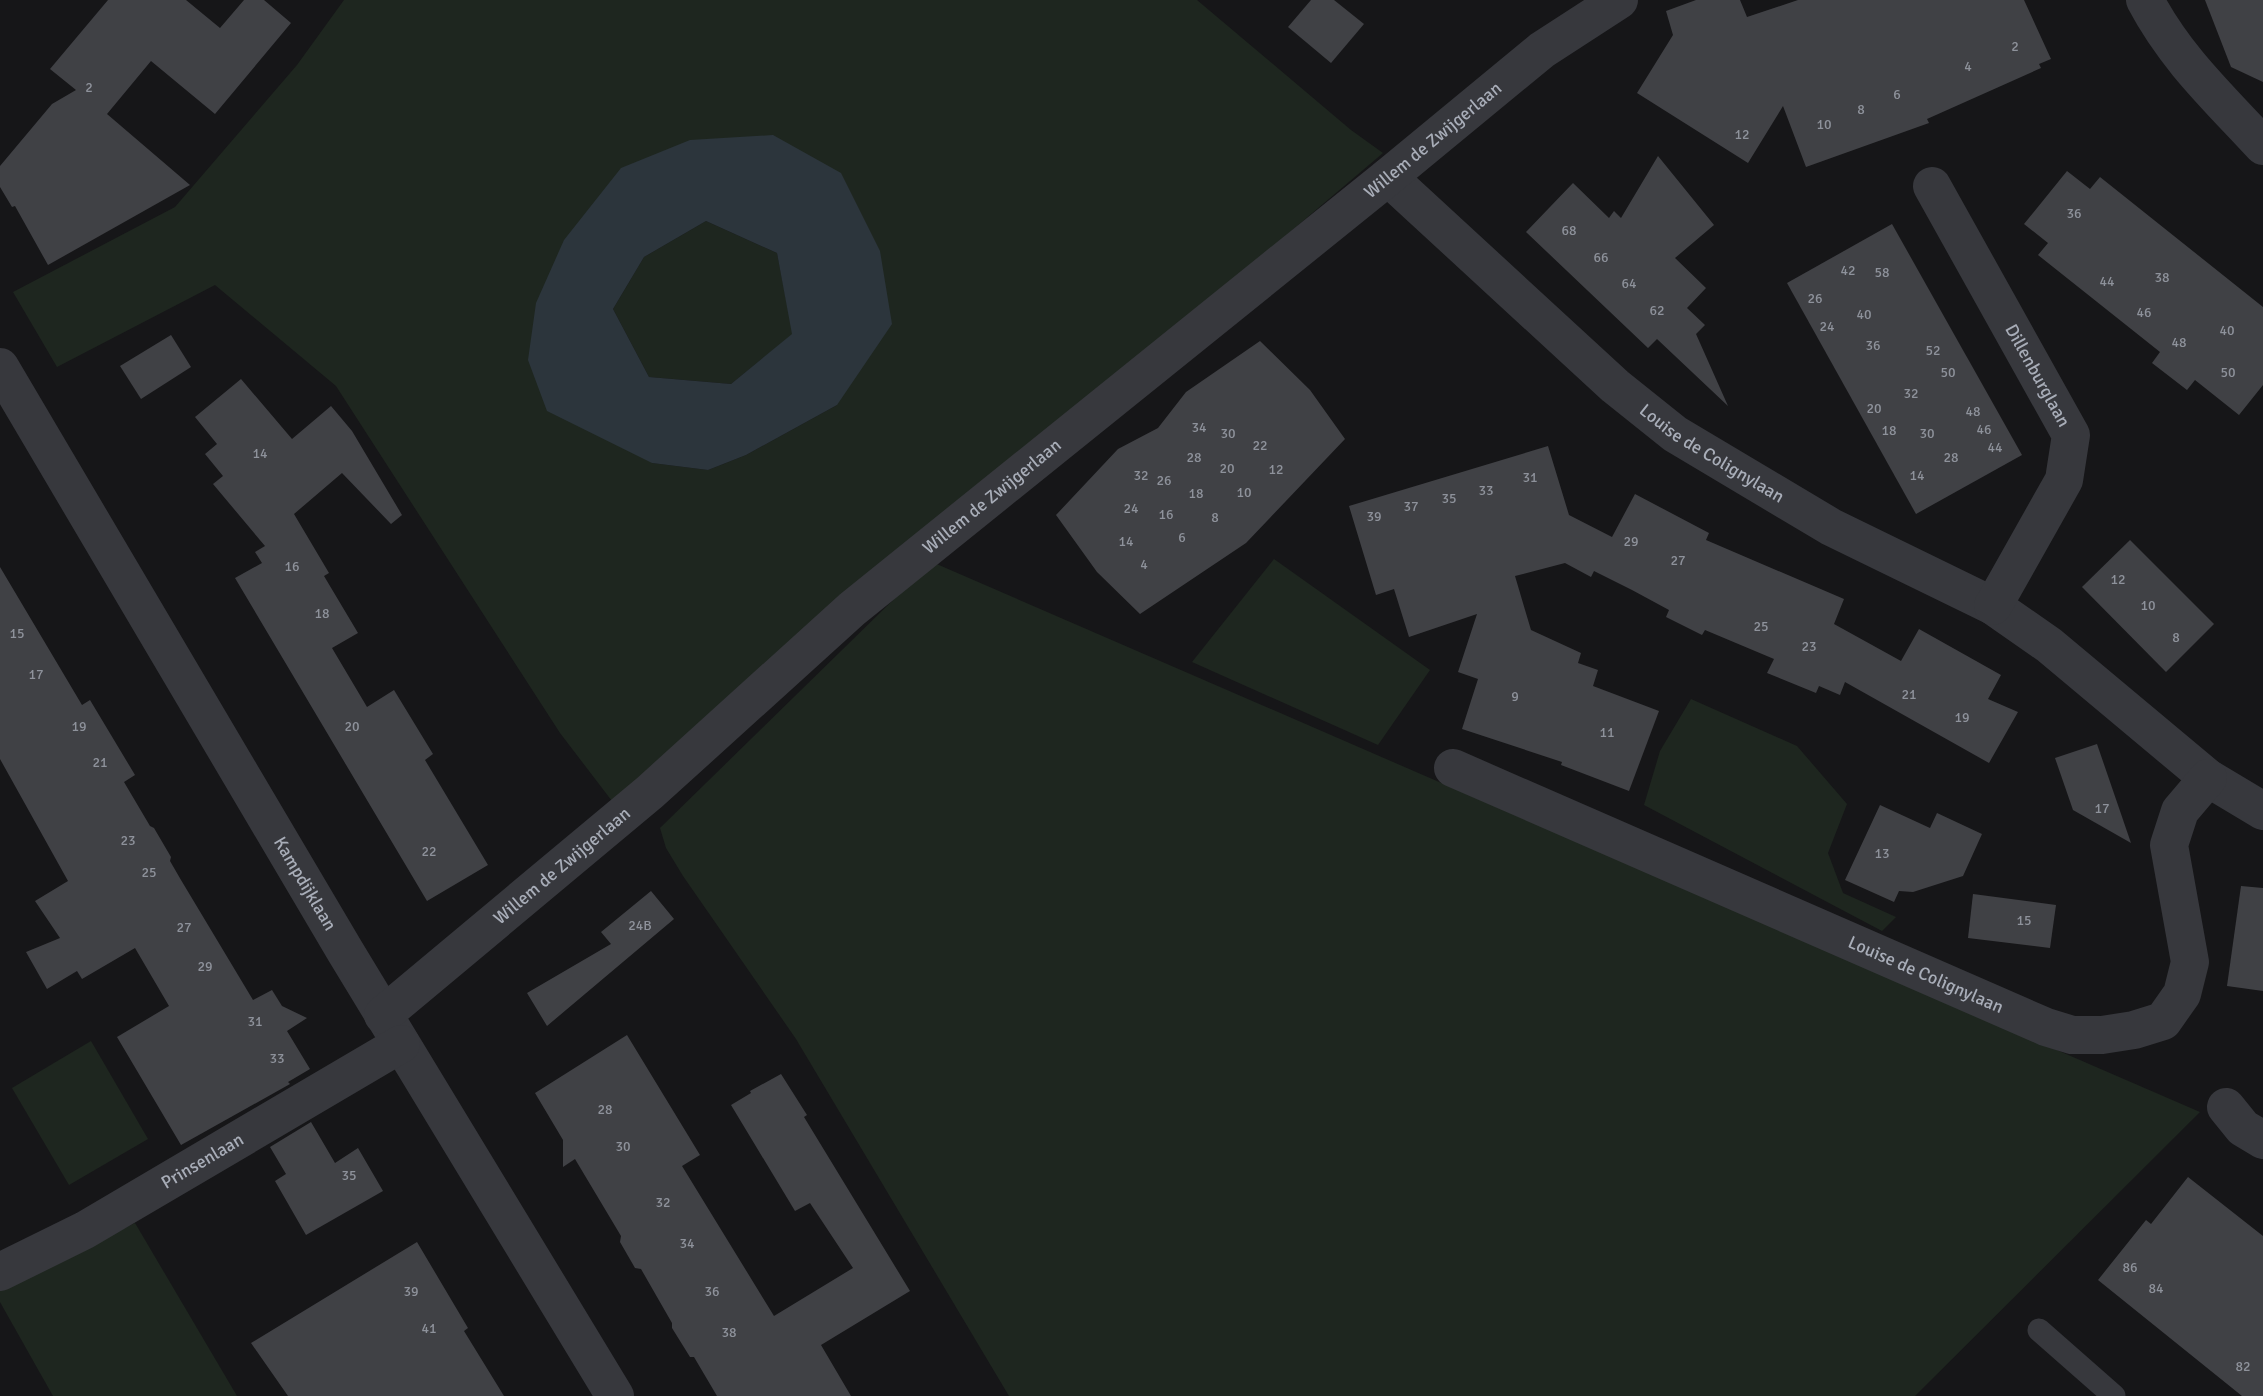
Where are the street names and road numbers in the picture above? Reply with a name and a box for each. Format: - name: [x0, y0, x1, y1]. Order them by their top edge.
- street label: Willem de Zwijgerlaan: [1360, 77, 1506, 203]
- street label: Dillenburglaan: [2000, 320, 2075, 431]
- street label: Louise de Colignylaan: [1635, 399, 1788, 508]
- street label: Willem de Zwijgerlaan: [918, 434, 1065, 559]
- street label: Willem de Zwijgerlaan: [489, 802, 635, 929]
- street label: Kampdijklaan: [269, 833, 341, 935]
- street label: Louise de Colignylaan: [1845, 931, 2007, 1018]
- street label: Prinsenlaan: [157, 1128, 247, 1194]

